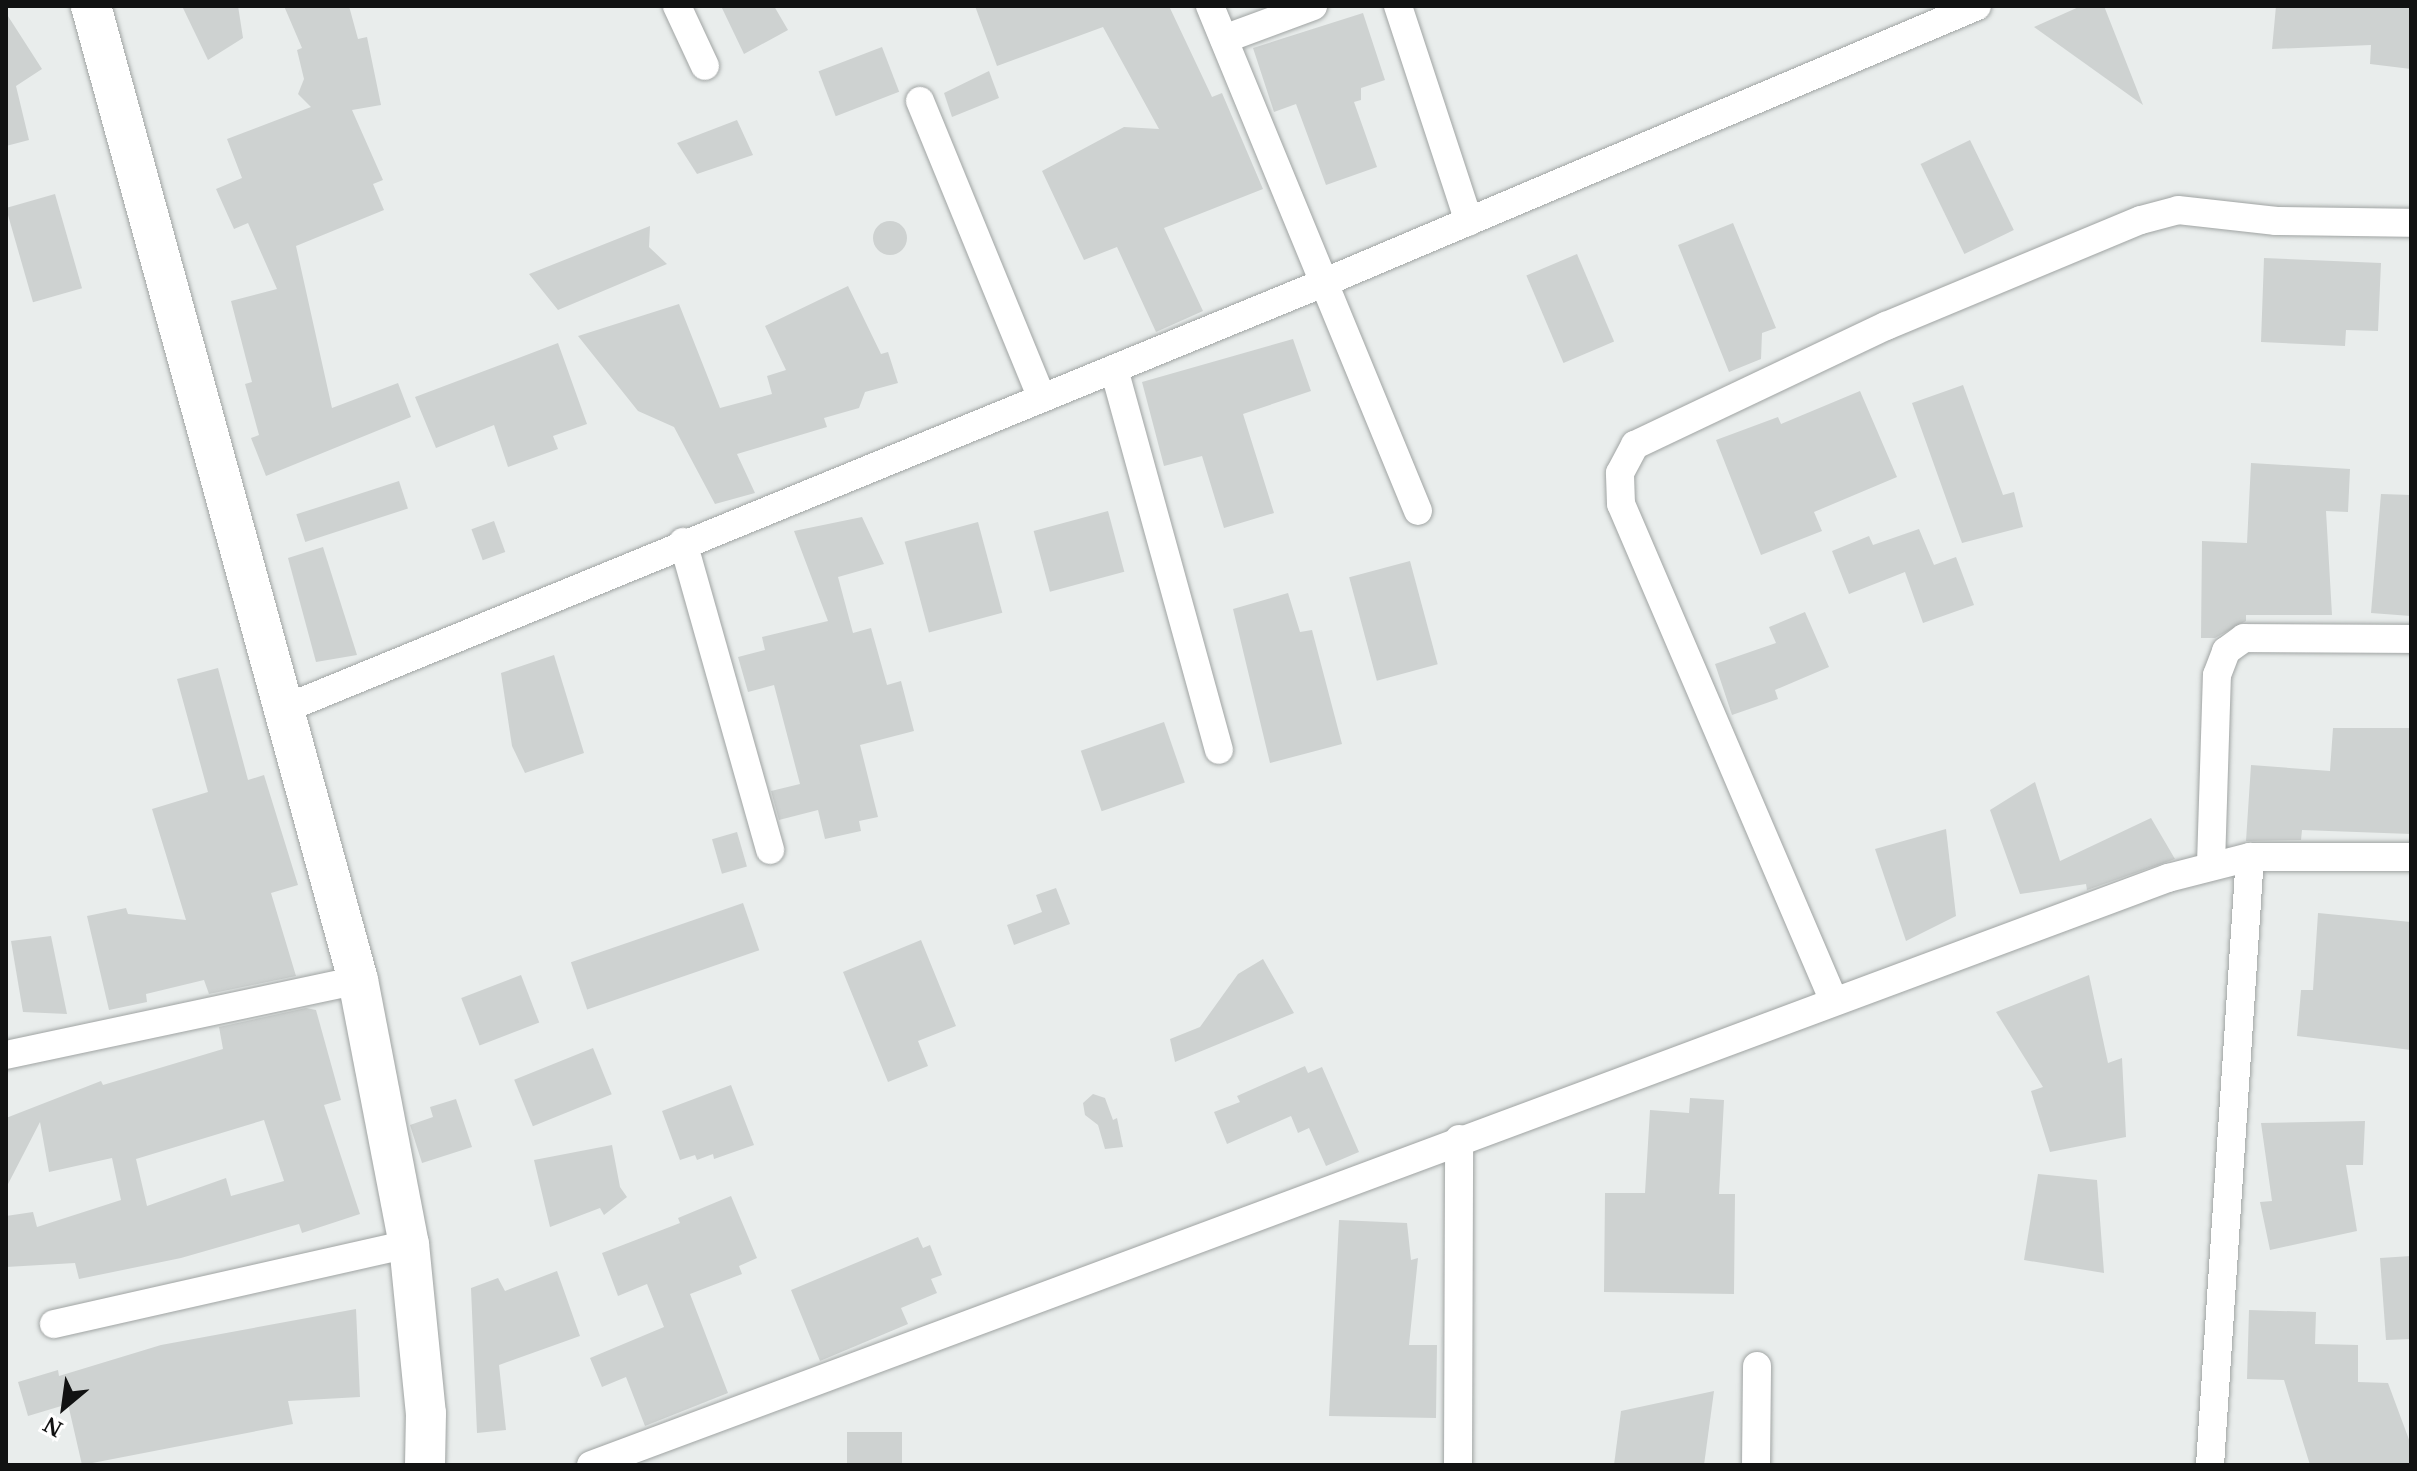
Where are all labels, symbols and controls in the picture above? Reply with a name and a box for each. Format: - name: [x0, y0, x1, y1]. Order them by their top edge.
- north arrow: [24, 1367, 104, 1447]
- text: N: [38, 1411, 67, 1445]

